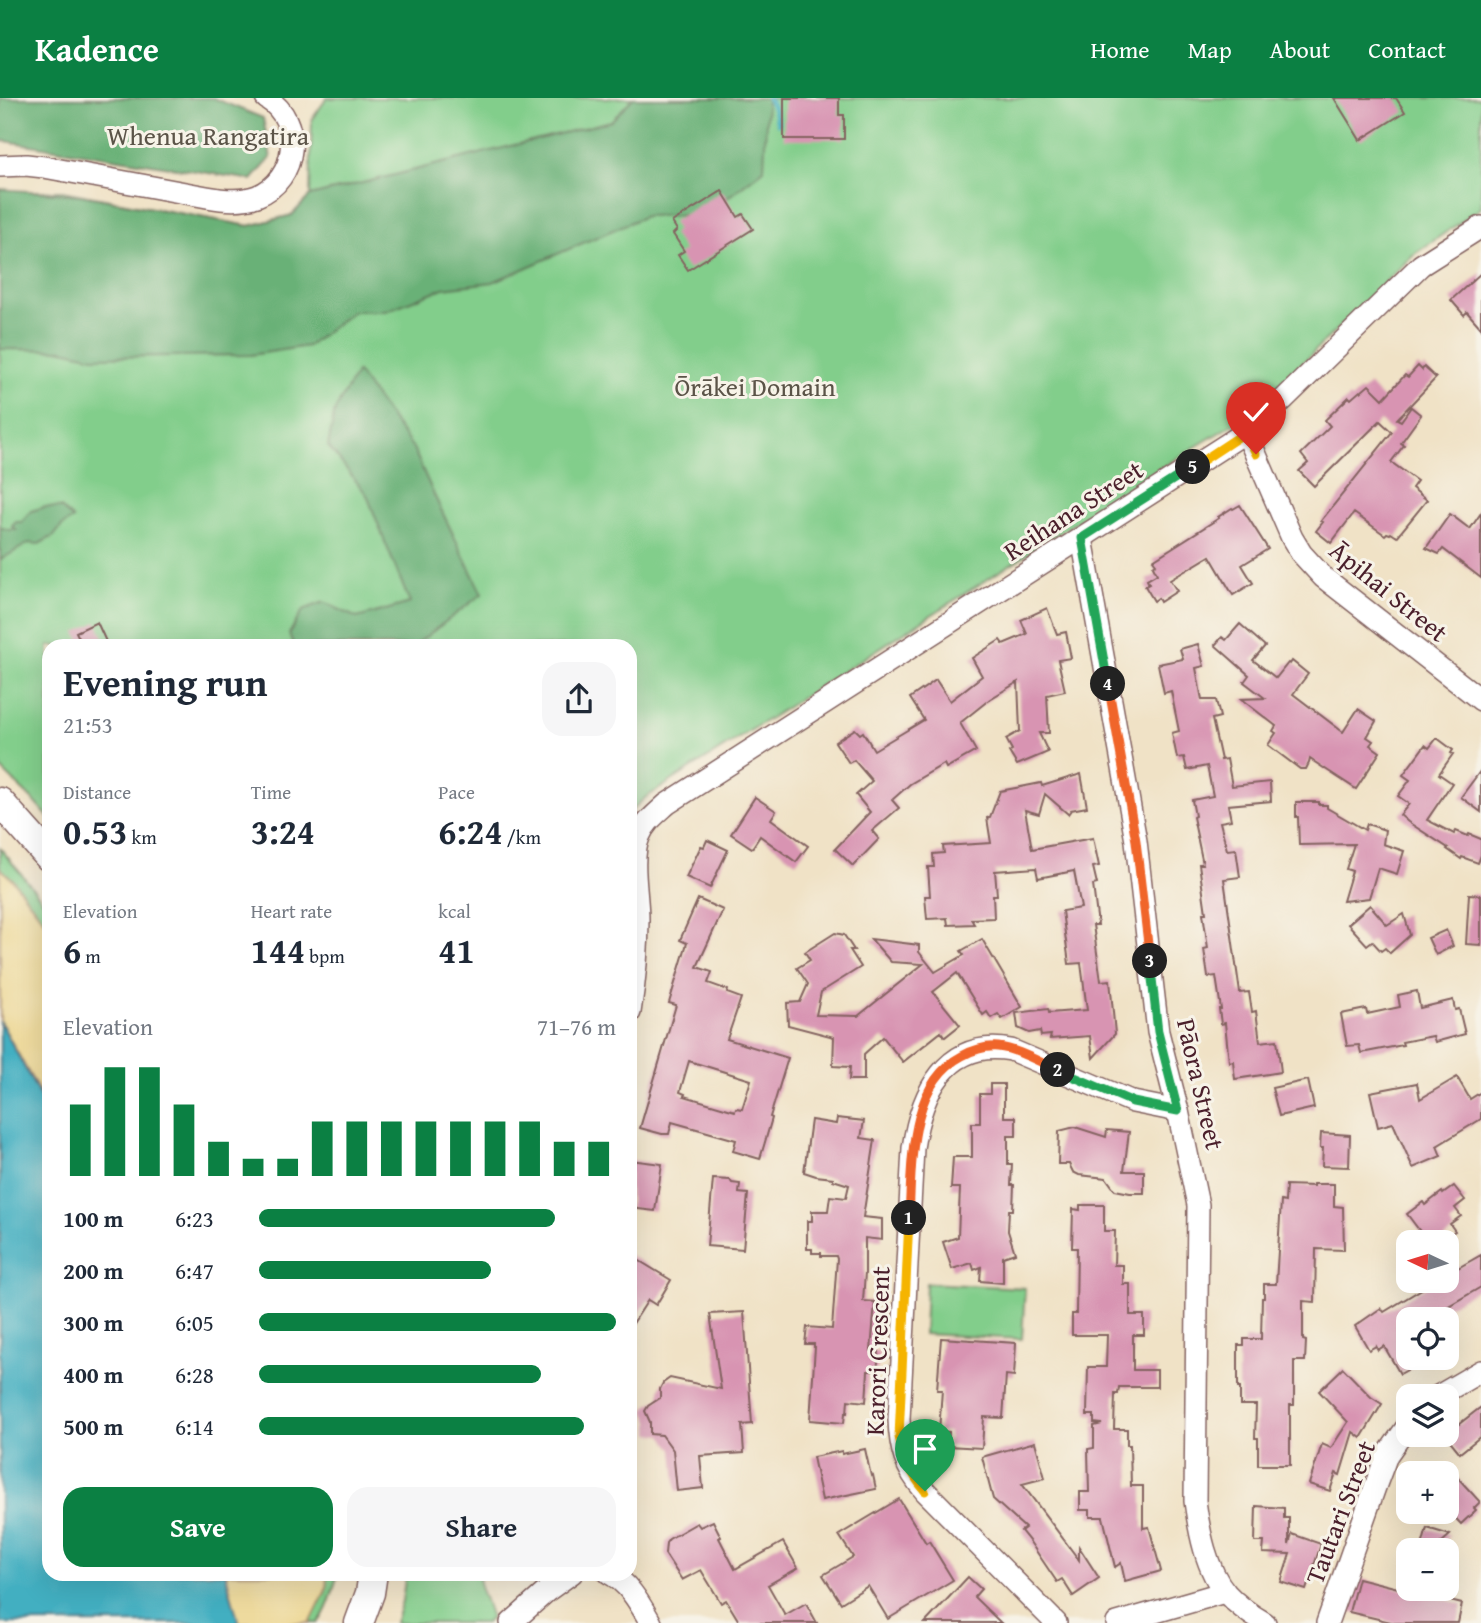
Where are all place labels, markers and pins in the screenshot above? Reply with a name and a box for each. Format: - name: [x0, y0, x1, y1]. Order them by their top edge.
- pin: [1226, 382, 1286, 454]
- pin: 5: [1176, 450, 1210, 484]
- pin: 4: [1090, 666, 1126, 702]
- pin: 3: [1132, 944, 1168, 978]
- pin: 2: [1040, 1052, 1076, 1088]
- pin: 1: [892, 1200, 926, 1236]
- pin: [895, 1419, 955, 1491]

